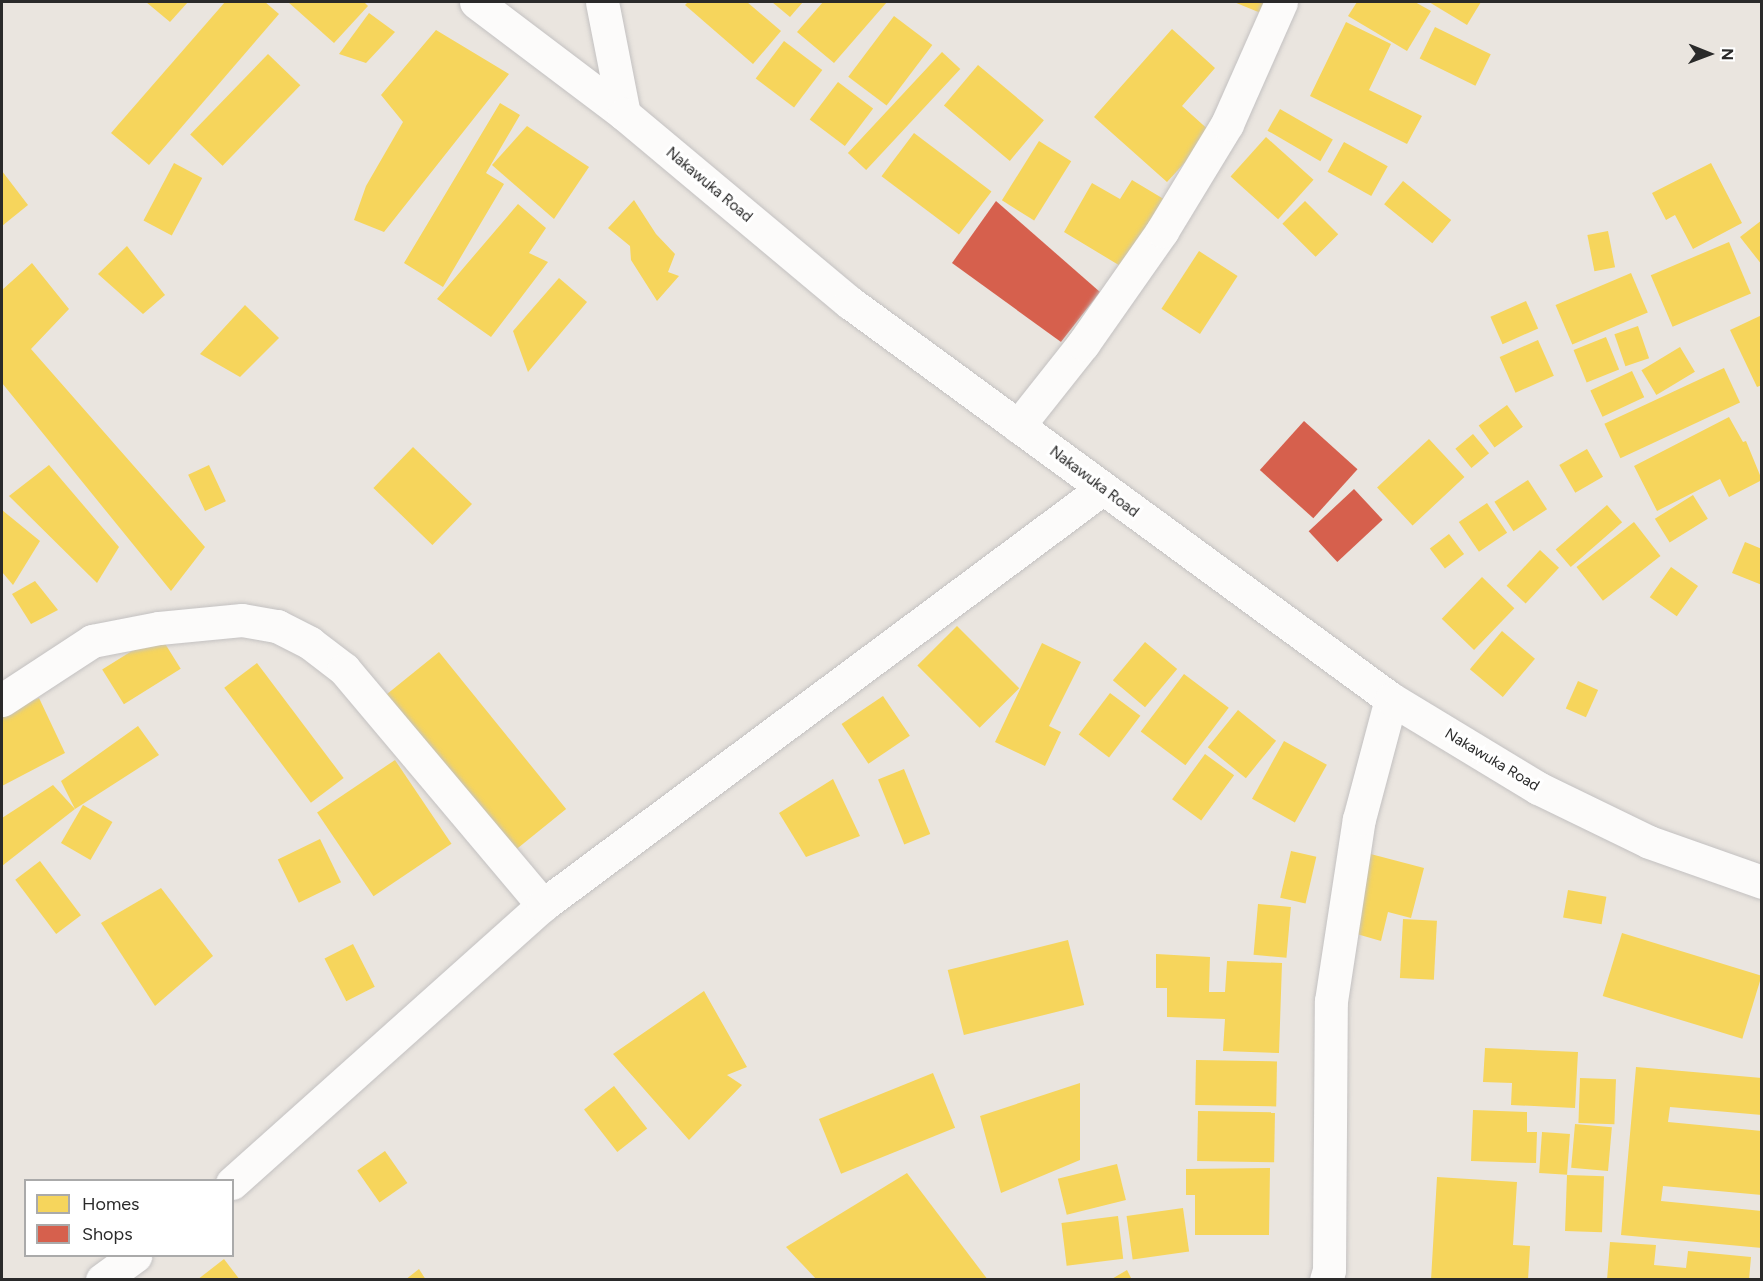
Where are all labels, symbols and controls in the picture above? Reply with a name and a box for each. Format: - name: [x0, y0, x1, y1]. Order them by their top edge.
- north arrow: [1679, 24, 1739, 84]
- text: N: [1718, 48, 1737, 61]
- street label: Nakawuka Road: [662, 144, 756, 226]
- street label: Nakawuka Road: [1046, 443, 1142, 521]
- street label: Nakawuka Road: [1441, 725, 1543, 795]
- legend: [24, 1179, 234, 1257]
- text: Homes: [82, 1193, 140, 1215]
- text: Shops: [82, 1223, 133, 1245]

